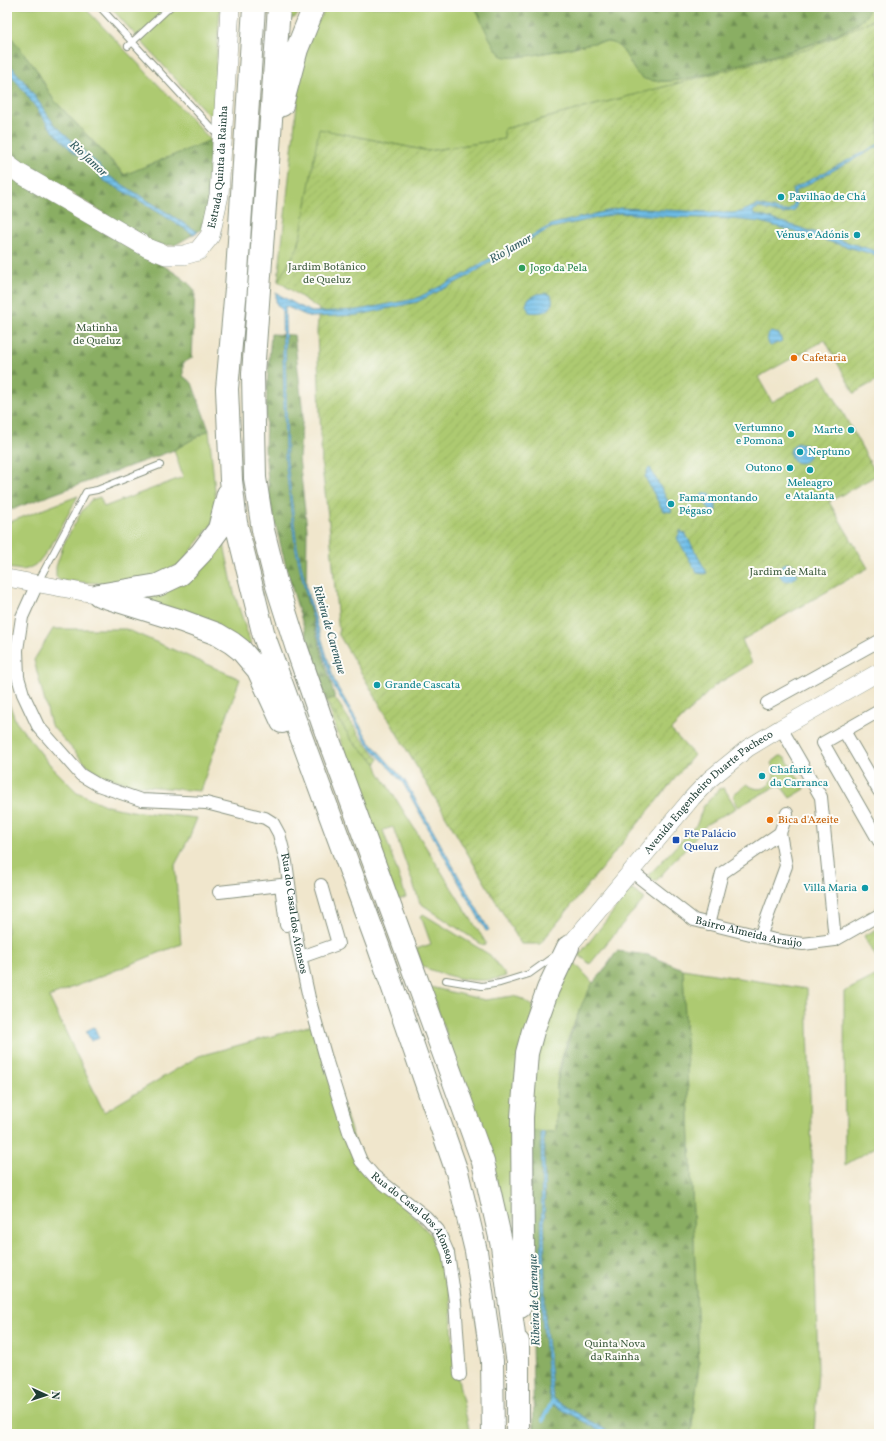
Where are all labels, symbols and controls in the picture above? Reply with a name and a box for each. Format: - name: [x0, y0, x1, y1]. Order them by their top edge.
- street label: Estrada Quinta da Rainha: [204, 105, 232, 230]
- water label: Rio Jamor: [65, 137, 111, 181]
- place label: Pavilhão de Chá: [789, 190, 866, 205]
- marker: Pavilhão de Chá: [776, 192, 786, 202]
- place label: Vénus e Adónis: [776, 228, 849, 243]
- water label: Rio Jamor: [487, 230, 536, 268]
- marker: Vénus e Adónis: [852, 230, 862, 240]
- park label: Jardim Botânico de Queluz: [288, 260, 366, 288]
- place label: Jogo da Pela: [530, 261, 588, 276]
- marker: Jogo da Pela: [517, 263, 527, 273]
- park label: Matinha de Queluz: [73, 321, 122, 349]
- place label: Cafetaria: [802, 351, 847, 366]
- marker: Cafetaria: [789, 353, 799, 363]
- place label: Vertumno e Pomona: [734, 421, 784, 449]
- place label: Marte: [814, 423, 843, 438]
- marker: Marte: [846, 425, 856, 435]
- marker: Vertumno e Pomona: [786, 429, 796, 439]
- place label: Neptuno: [808, 445, 850, 460]
- marker: Neptuno: [795, 447, 805, 457]
- place label: Outono: [746, 461, 782, 476]
- marker: Outono: [785, 463, 795, 473]
- marker: Meleagro e Atalanta: [805, 465, 815, 475]
- place label: Meleagro e Atalanta: [785, 476, 835, 504]
- place label: Fama montando Pégaso: [679, 491, 758, 519]
- marker: Fama montando Pégaso: [666, 499, 676, 509]
- park label: Jardim de Malta: [749, 565, 827, 580]
- water label: Ribeira de Carenque: [309, 584, 350, 677]
- place label: Grande Cascata: [385, 678, 461, 693]
- marker: Grande Cascata: [372, 680, 382, 690]
- street label: Avenida Engenheiro Duarte Pacheco: [641, 727, 776, 858]
- place label: Chafariz da Carranca: [770, 763, 829, 791]
- marker: Chafariz da Carranca: [757, 771, 767, 781]
- place label: Bica d'Azeite: [778, 813, 839, 828]
- marker: Bica d'Azeite: [765, 815, 775, 825]
- place label: Fte Palácio Queluz: [684, 827, 736, 855]
- marker: Fte Palácio Queluz: [671, 835, 681, 845]
- street label: Rua do Casal dos Afonsos: [277, 851, 311, 976]
- place label: Villa Maria: [803, 881, 858, 896]
- marker: Villa Maria: [860, 883, 870, 893]
- street label: Bairro Almeida Araújo: [694, 913, 803, 951]
- street label: Rua do Casal dos Afonsos: [368, 1169, 457, 1265]
- water label: Ribeira de Carenque: [525, 1253, 545, 1346]
- park label: Quinta Nova da Rainha: [585, 1337, 646, 1365]
- north arrow: [26, 1375, 66, 1415]
- text: N: [47, 1391, 62, 1400]

